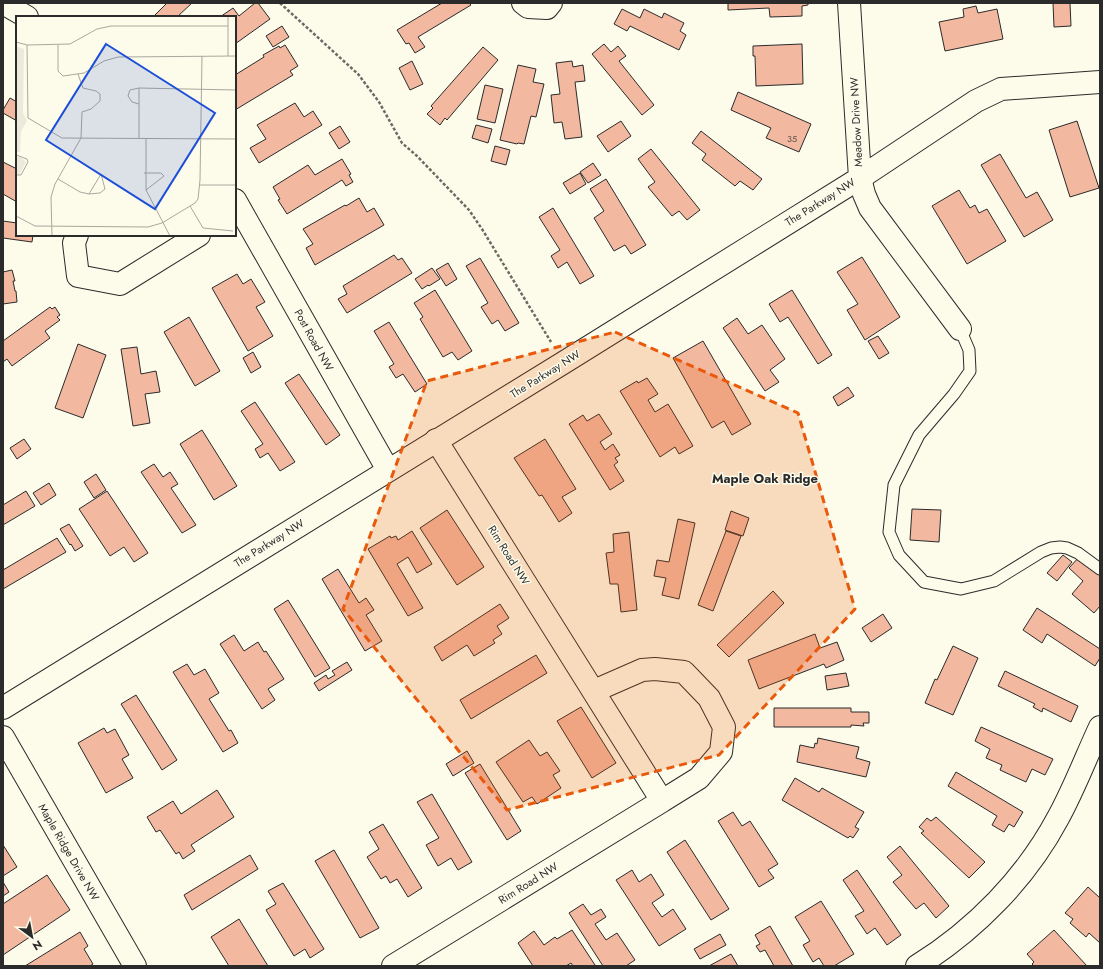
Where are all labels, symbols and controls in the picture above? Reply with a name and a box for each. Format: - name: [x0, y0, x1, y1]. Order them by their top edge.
- inset map: [16, 16, 236, 236]
- street label: Meadow Drive NW: [846, 77, 866, 167]
- house number: 35: [787, 132, 797, 145]
- street label: The Parkway NW: [782, 174, 858, 230]
- street label: Post Road NW: [290, 306, 338, 374]
- street label: The Parkway NW: [507, 346, 583, 402]
- district label: Maple Oak Ridge: [712, 469, 819, 488]
- street label: The Parkway NW: [231, 515, 307, 571]
- street label: Rim Road NW: [484, 522, 534, 588]
- street label: Maple Ridge Drive NW: [35, 801, 103, 904]
- street label: Rim Road NW: [495, 858, 561, 908]
- north arrow: [12, 917, 52, 957]
- text: N: [29, 936, 45, 955]

